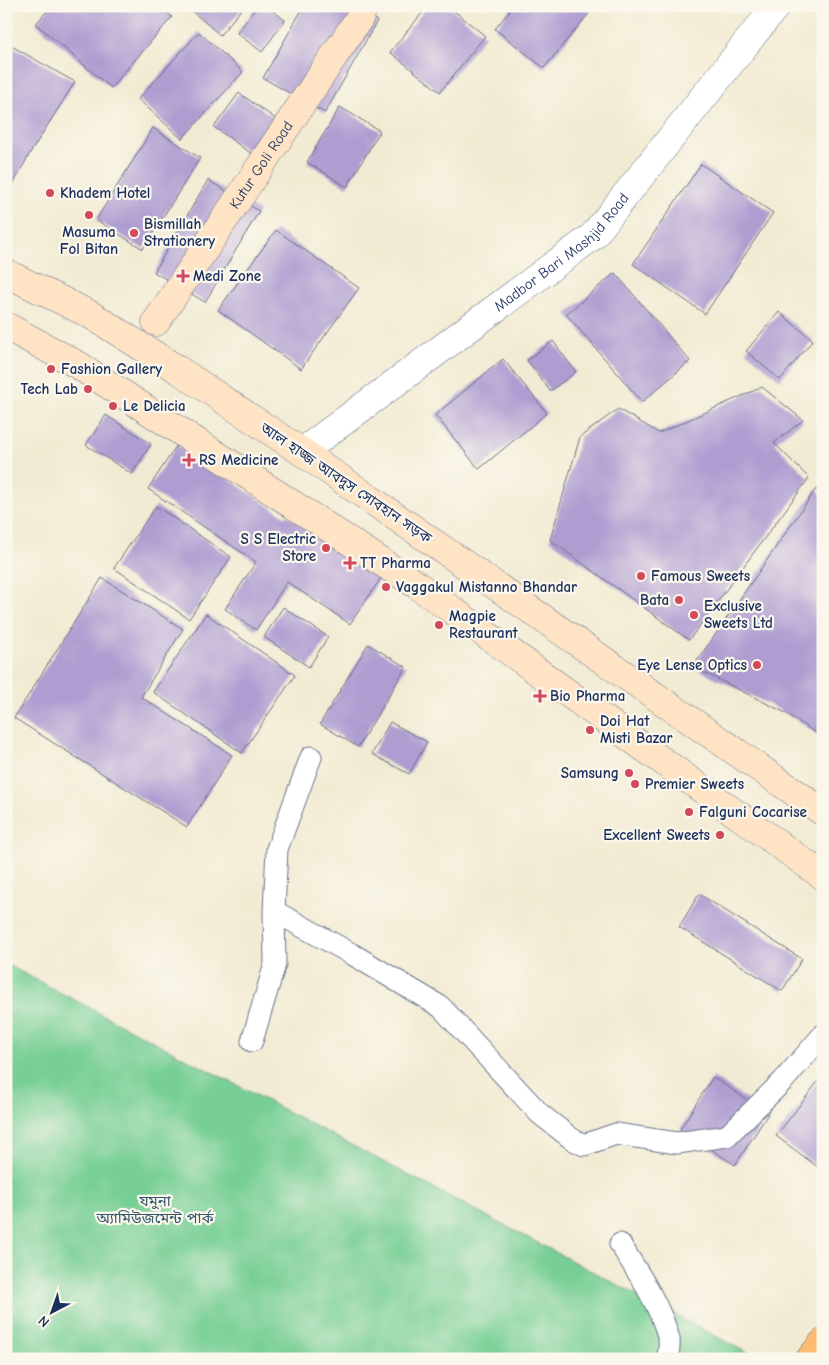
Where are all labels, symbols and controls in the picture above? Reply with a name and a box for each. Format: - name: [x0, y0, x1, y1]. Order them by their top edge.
- street label: Kutur Goli Road: [225, 118, 297, 212]
- place label: Khadem Hotel: [60, 184, 150, 202]
- marker: Khadem Hotel: [44, 187, 56, 199]
- street label: Madbor Bari Mashjid Road: [490, 189, 633, 315]
- marker: Masuma Fol Bitan: [83, 209, 95, 221]
- place label: Bismillah Strationery: [144, 215, 215, 250]
- place label: Masuma Fol Bitan: [60, 223, 118, 258]
- marker: Bismillah Strationery: [128, 227, 140, 239]
- place label: Medi Zone: [193, 267, 261, 285]
- marker: Medi Zone: [177, 270, 189, 282]
- place label: Fashion Gallery: [61, 360, 162, 378]
- marker: Fashion Gallery: [45, 363, 57, 375]
- place label: Tech Lab: [20, 380, 78, 398]
- marker: Tech Lab: [82, 383, 94, 395]
- place label: Le Delicia: [123, 397, 186, 415]
- marker: Le Delicia: [107, 400, 119, 412]
- street label: আল হাজ্জ আবদুস সোবহান সড়ক: [256, 418, 436, 548]
- place label: RS Medicine: [199, 451, 278, 469]
- marker: RS Medicine: [183, 454, 195, 466]
- place label: S S Electric Store: [240, 530, 316, 565]
- marker: S S Electric Store: [320, 542, 332, 554]
- place label: TT Pharma: [360, 554, 431, 572]
- marker: TT Pharma: [344, 557, 356, 569]
- place label: Famous Sweets: [651, 567, 750, 585]
- marker: Famous Sweets: [635, 570, 647, 582]
- place label: Vaggakul Mistanno Bhandar: [396, 578, 577, 596]
- marker: Vaggakul Mistanno Bhandar: [380, 581, 392, 593]
- place label: Bata: [640, 591, 669, 609]
- marker: Bata: [673, 594, 685, 606]
- place label: Exclusive Sweets Ltd: [704, 597, 773, 632]
- place label: Magpie Restaurant: [449, 607, 519, 642]
- marker: Exclusive Sweets Ltd: [688, 609, 700, 621]
- marker: Magpie Restaurant: [433, 619, 445, 631]
- place label: Eye Lense Optics: [637, 656, 747, 674]
- marker: Eye Lense Optics: [751, 659, 763, 671]
- place label: Bio Pharma: [550, 687, 625, 705]
- marker: Bio Pharma: [534, 690, 546, 702]
- place label: Doi Hat Misti Bazar: [600, 712, 673, 747]
- marker: Doi Hat Misti Bazar: [584, 724, 596, 736]
- place label: Samsung: [561, 764, 619, 782]
- marker: Samsung: [623, 767, 635, 779]
- place label: Premier Sweets: [645, 775, 744, 793]
- marker: Premier Sweets: [629, 778, 641, 790]
- place label: Falguni Cocarise: [699, 803, 807, 821]
- marker: Falguni Cocarise: [683, 806, 695, 818]
- place label: Excellent Sweets: [603, 826, 710, 844]
- marker: Excellent Sweets: [714, 829, 726, 841]
- park label: যমুনা অ্যামিউজমেন্ট পার্ক: [95, 1192, 214, 1227]
- north arrow: [28, 1288, 78, 1338]
- text: N: [35, 1312, 53, 1331]

